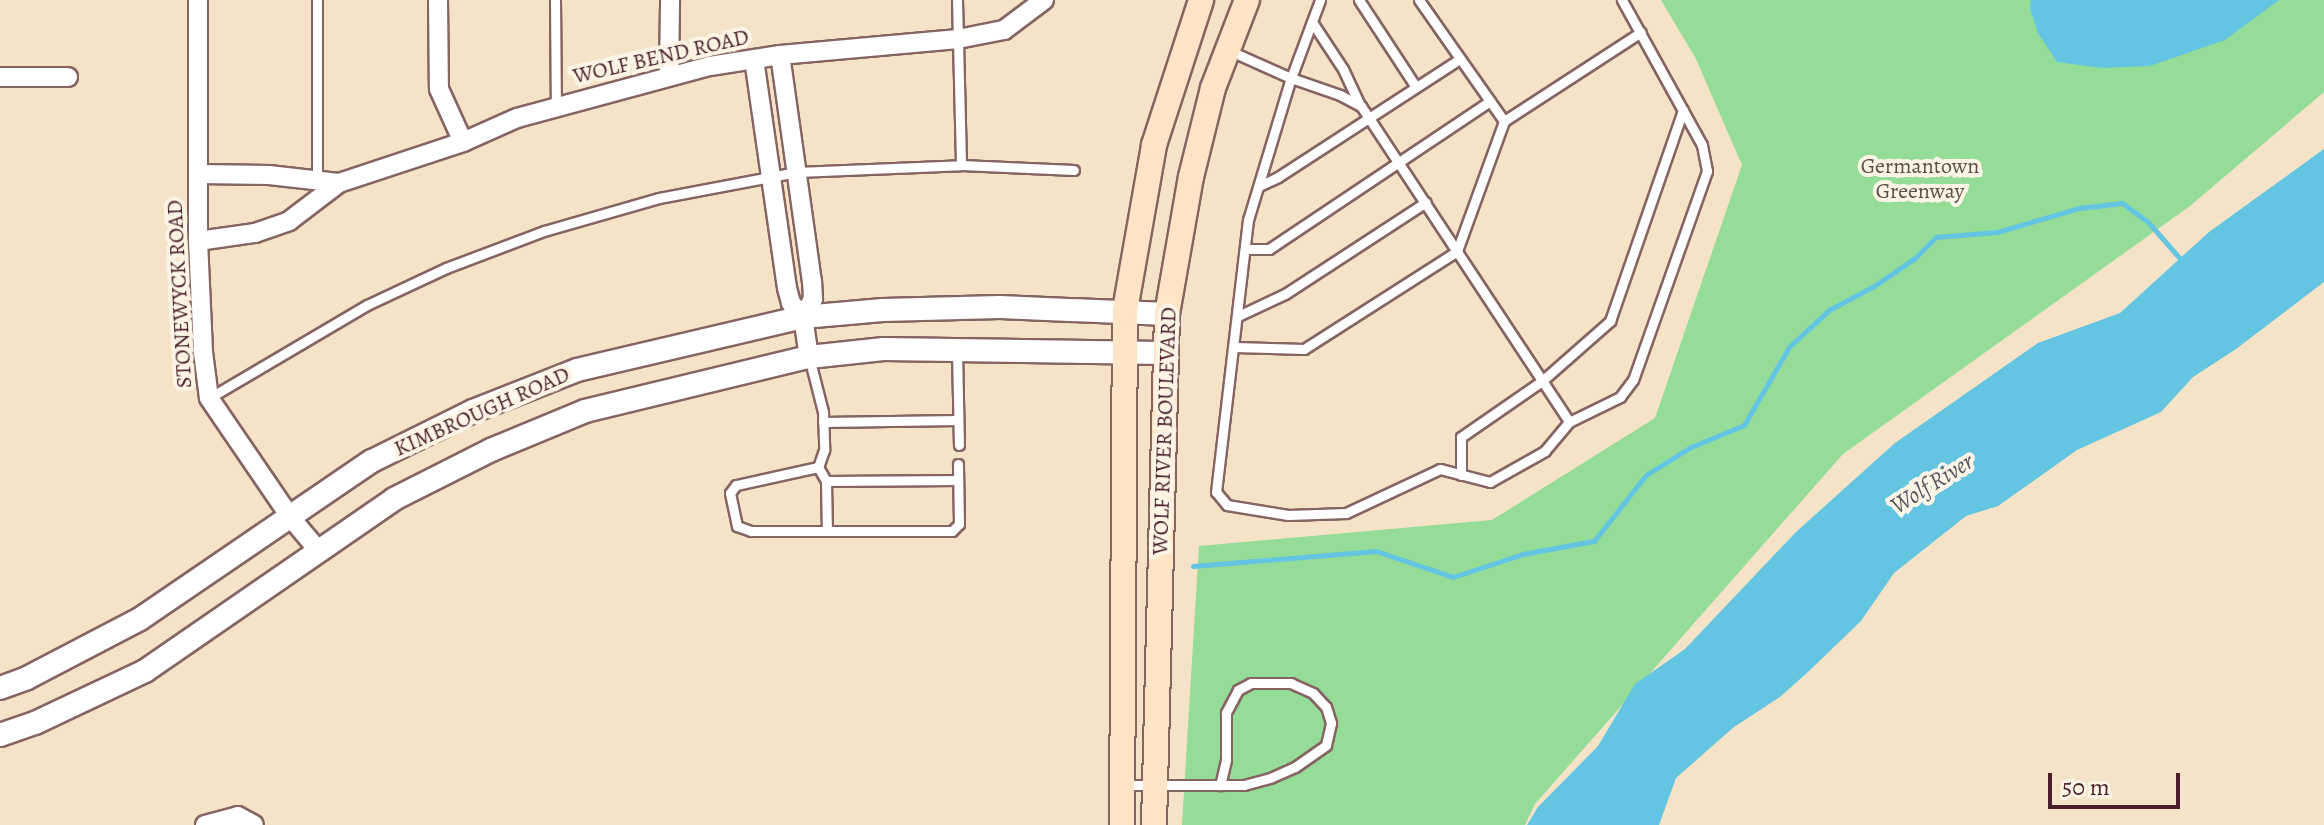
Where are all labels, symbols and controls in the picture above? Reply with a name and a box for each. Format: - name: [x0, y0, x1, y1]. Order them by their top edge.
- street label: WOLF BEND ROAD: [570, 24, 752, 90]
- park label: Germantown Greenway: [1861, 153, 1979, 204]
- street label: STONEWYCK ROAD: [162, 199, 198, 389]
- street label: WOLF RIVER BOULEVARD: [1147, 306, 1183, 556]
- street label: KIMBROUGH ROAD: [390, 361, 574, 463]
- water label: Wolf River: [1885, 447, 1979, 521]
- scale bar: [2052, 757, 2184, 807]
- text: 50 m: [2062, 771, 2110, 803]

